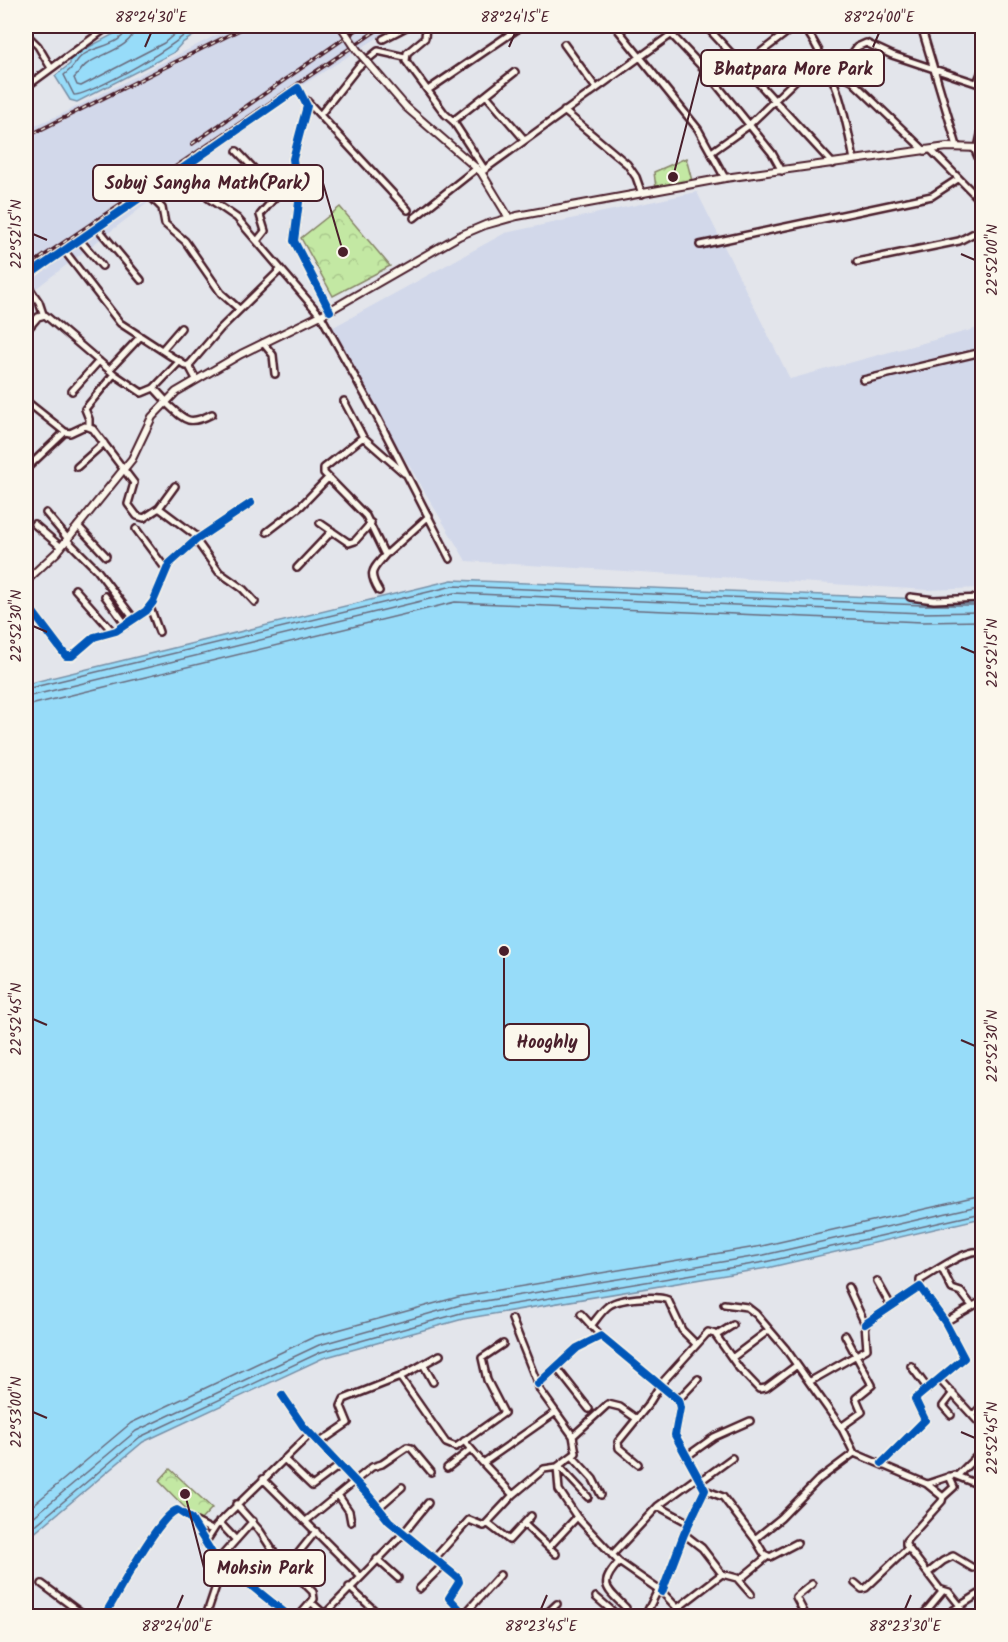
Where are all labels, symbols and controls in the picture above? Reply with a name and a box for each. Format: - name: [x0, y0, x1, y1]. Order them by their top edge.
- text: 88°24'30"E: [115, 6, 188, 30]
- text: 88°24'15"E: [481, 6, 551, 30]
- text: 88°24'00"E: [843, 6, 916, 30]
- callout: Bhatpara More Park: [701, 50, 884, 86]
- text: Bhatpara More Park: [714, 56, 873, 85]
- callout: Sobuj Sangha Math(Park): [93, 165, 323, 201]
- text: Sobuj Sangha Math(Park): [105, 170, 311, 199]
- text: 22°52'15"N: [5, 199, 29, 269]
- text: 22°52'00"N: [981, 224, 1005, 296]
- text: 22°52'30"N: [5, 590, 29, 662]
- text: 22°52'15"N: [981, 618, 1005, 688]
- text: 22°52'45"N: [5, 983, 29, 1055]
- text: 22°52'30"N: [981, 1010, 1005, 1082]
- callout: Hooghly: [504, 1024, 589, 1060]
- text: Hooghly: [516, 1029, 578, 1058]
- text: 22°53'00"N: [5, 1376, 29, 1448]
- text: 22°52'45"N: [981, 1402, 1005, 1474]
- callout: Mohsin Park: [204, 1550, 325, 1586]
- text: Mohsin Park: [217, 1555, 314, 1584]
- text: 88°24'00"E: [141, 1615, 214, 1639]
- text: 88°23'45"E: [505, 1615, 579, 1639]
- text: 88°23'30"E: [869, 1615, 942, 1639]

